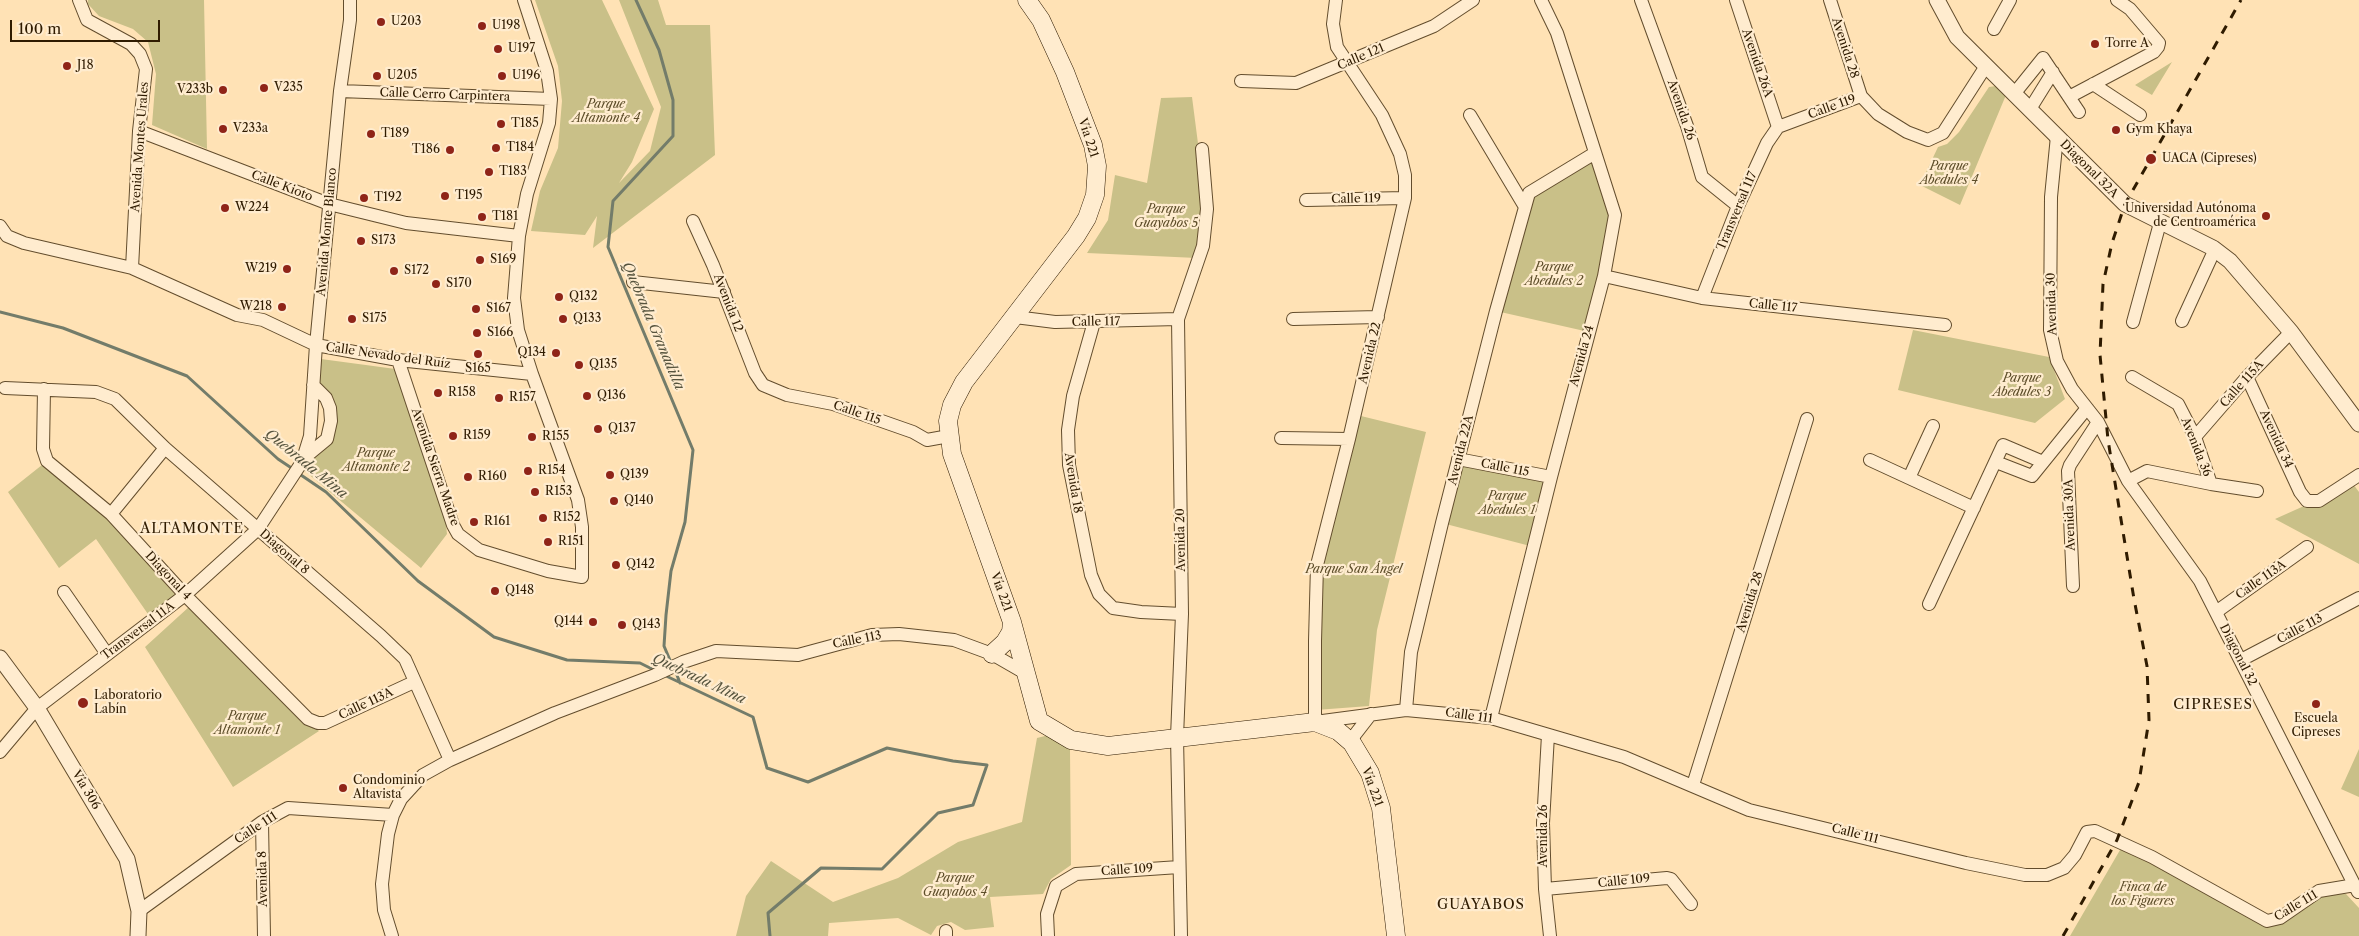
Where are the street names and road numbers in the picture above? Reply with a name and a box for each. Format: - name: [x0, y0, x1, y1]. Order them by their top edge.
- street label: Avenida 28: [1828, 16, 1862, 80]
- street label: Avenida 26A: [1738, 27, 1776, 99]
- street label: Calle 121: [1335, 41, 1387, 73]
- street label: Avenida 26: [1664, 78, 1698, 142]
- street label: Avenida Montes Urales: [128, 81, 152, 213]
- street label: Calle Cerro Carpintera: [379, 86, 511, 104]
- street label: Calle 119: [1806, 92, 1858, 122]
- street label: Vía 221: [1075, 116, 1101, 160]
- street label: Diagonal 32A: [2057, 137, 2121, 201]
- street label: Avenida Monte Blanco: [314, 167, 340, 297]
- street label: Calle Kioto: [249, 168, 315, 204]
- street label: Transversal 117: [1714, 169, 1760, 253]
- street label: Calle 119: [1331, 191, 1381, 207]
- street label: Avenida 12: [710, 272, 746, 334]
- street label: Avenida 30: [2044, 272, 2060, 336]
- street label: Calle 117: [1748, 296, 1798, 316]
- street label: Calle 117: [1072, 314, 1120, 330]
- street label: Avenida 22: [1356, 321, 1384, 385]
- street label: Avenida 24: [1567, 324, 1597, 388]
- street label: Calle Nevado del Ruíz: [325, 340, 451, 372]
- street label: Calle 115A: [2217, 358, 2267, 410]
- street label: Calle 115: [831, 398, 883, 428]
- street label: Avenida Sierra Madre: [408, 406, 462, 528]
- street label: Avenida 34: [2256, 408, 2296, 470]
- street label: Avenida 22A: [1445, 413, 1477, 487]
- street label: Avenida 36: [2178, 415, 2214, 479]
- street label: Avenida 18: [1061, 452, 1085, 514]
- street label: Calle 115: [1479, 456, 1531, 480]
- street label: Avenida 30A: [2062, 479, 2078, 551]
- street label: Avenida 20: [1173, 508, 1189, 572]
- street label: Diagonal 8: [256, 527, 312, 577]
- street label: Diagonal 4: [142, 549, 194, 603]
- street label: Calle 113A: [2233, 557, 2289, 603]
- street label: Vía 221: [987, 570, 1015, 614]
- street label: Avenida 28: [1734, 570, 1766, 634]
- street label: Transversal 11A: [99, 599, 177, 663]
- street label: Calle 113: [2275, 611, 2325, 647]
- street label: Diagonal 32: [2216, 622, 2260, 688]
- street label: Calle 113: [831, 628, 883, 652]
- street label: Calle 113A: [337, 685, 395, 723]
- street label: Calle 111: [1444, 706, 1494, 726]
- street label: Vía 221: [1358, 765, 1386, 809]
- street label: Vía 306: [69, 768, 103, 812]
- street label: Avenida 26: [1537, 805, 1551, 867]
- street label: Calle 111: [232, 809, 280, 847]
- street label: Calle 111: [1830, 821, 1880, 847]
- street label: Avenida 8: [255, 851, 271, 907]
- street label: Calle 109: [1100, 861, 1154, 879]
- street label: Calle 109: [1597, 871, 1651, 891]
- street label: Calle 111: [2272, 888, 2320, 924]

